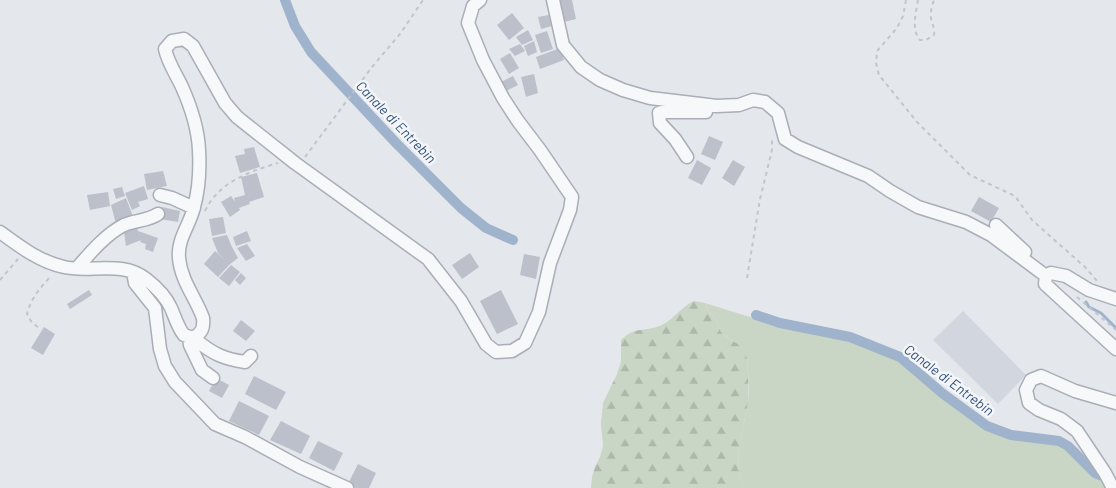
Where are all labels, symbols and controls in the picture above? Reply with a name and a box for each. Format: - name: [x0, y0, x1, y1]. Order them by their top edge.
- water label: Canale di Entrebin: [353, 77, 440, 166]
- water label: Canale di Entrebin: [901, 340, 997, 419]

